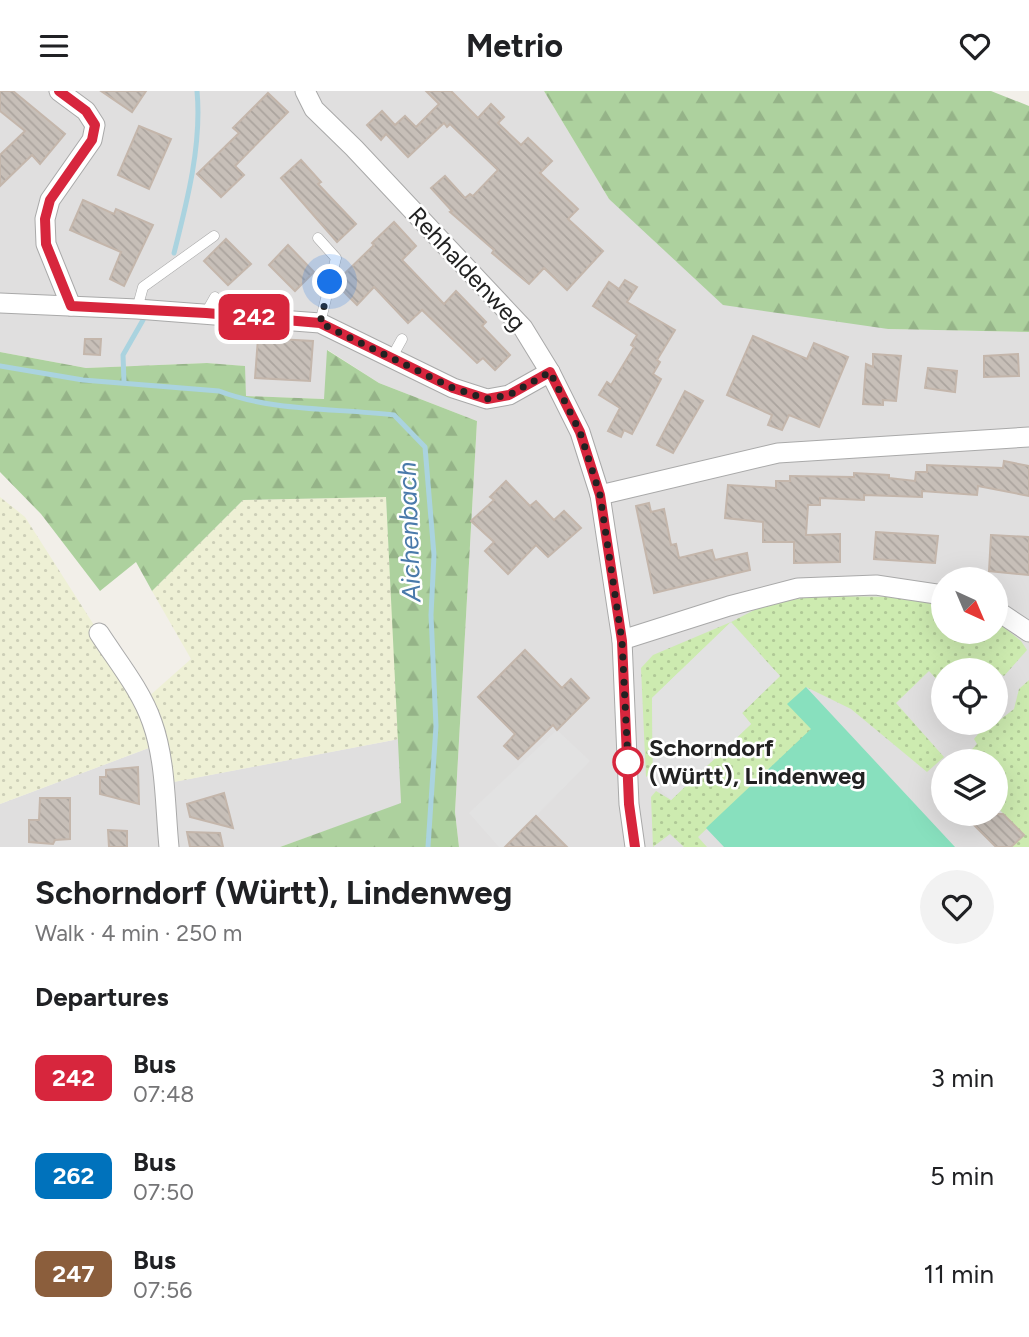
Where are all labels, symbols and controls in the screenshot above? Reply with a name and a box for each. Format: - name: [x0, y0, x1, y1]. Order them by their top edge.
- icon: menu: [35, 27, 73, 65]
- text: Metrio: [466, 27, 563, 65]
- icon: heart: [956, 27, 994, 65]
- street label: Rehhaldenweg: [403, 201, 532, 337]
- your location: [312, 264, 347, 299]
- line badge: 242: [214, 294, 294, 340]
- text: 242: [233, 302, 275, 331]
- water label: Aichenbach: [391, 461, 427, 604]
- north arrow: [931, 567, 1008, 644]
- map controls: [931, 567, 1008, 826]
- button: locate: [931, 658, 1008, 735]
- place label: Schorndorf (Württ), Lindenweg: [649, 733, 866, 790]
- marker: Schorndorf (Württ), Lindenweg: [613, 747, 643, 777]
- button: layers: [931, 749, 1008, 826]
- button: heart: [920, 870, 994, 944]
- text: Schorndorf (Württ), Lindenweg: [35, 873, 512, 912]
- text: Walk · 4 min · 250 m: [35, 919, 242, 947]
- text: Departures: [35, 981, 169, 1013]
- text: Bus: [133, 1048, 176, 1080]
- text: 3 min: [931, 1062, 994, 1094]
- text: 242: [52, 1063, 95, 1092]
- text: 07:48: [133, 1080, 194, 1108]
- text: Bus: [133, 1146, 176, 1178]
- text: 5 min: [930, 1160, 994, 1192]
- text: 262: [53, 1161, 94, 1190]
- text: 07:50: [133, 1178, 194, 1206]
- text: Bus: [133, 1244, 176, 1276]
- text: 11 min: [923, 1258, 994, 1290]
- text: 247: [52, 1259, 95, 1288]
- text: 07:56: [133, 1276, 192, 1304]

